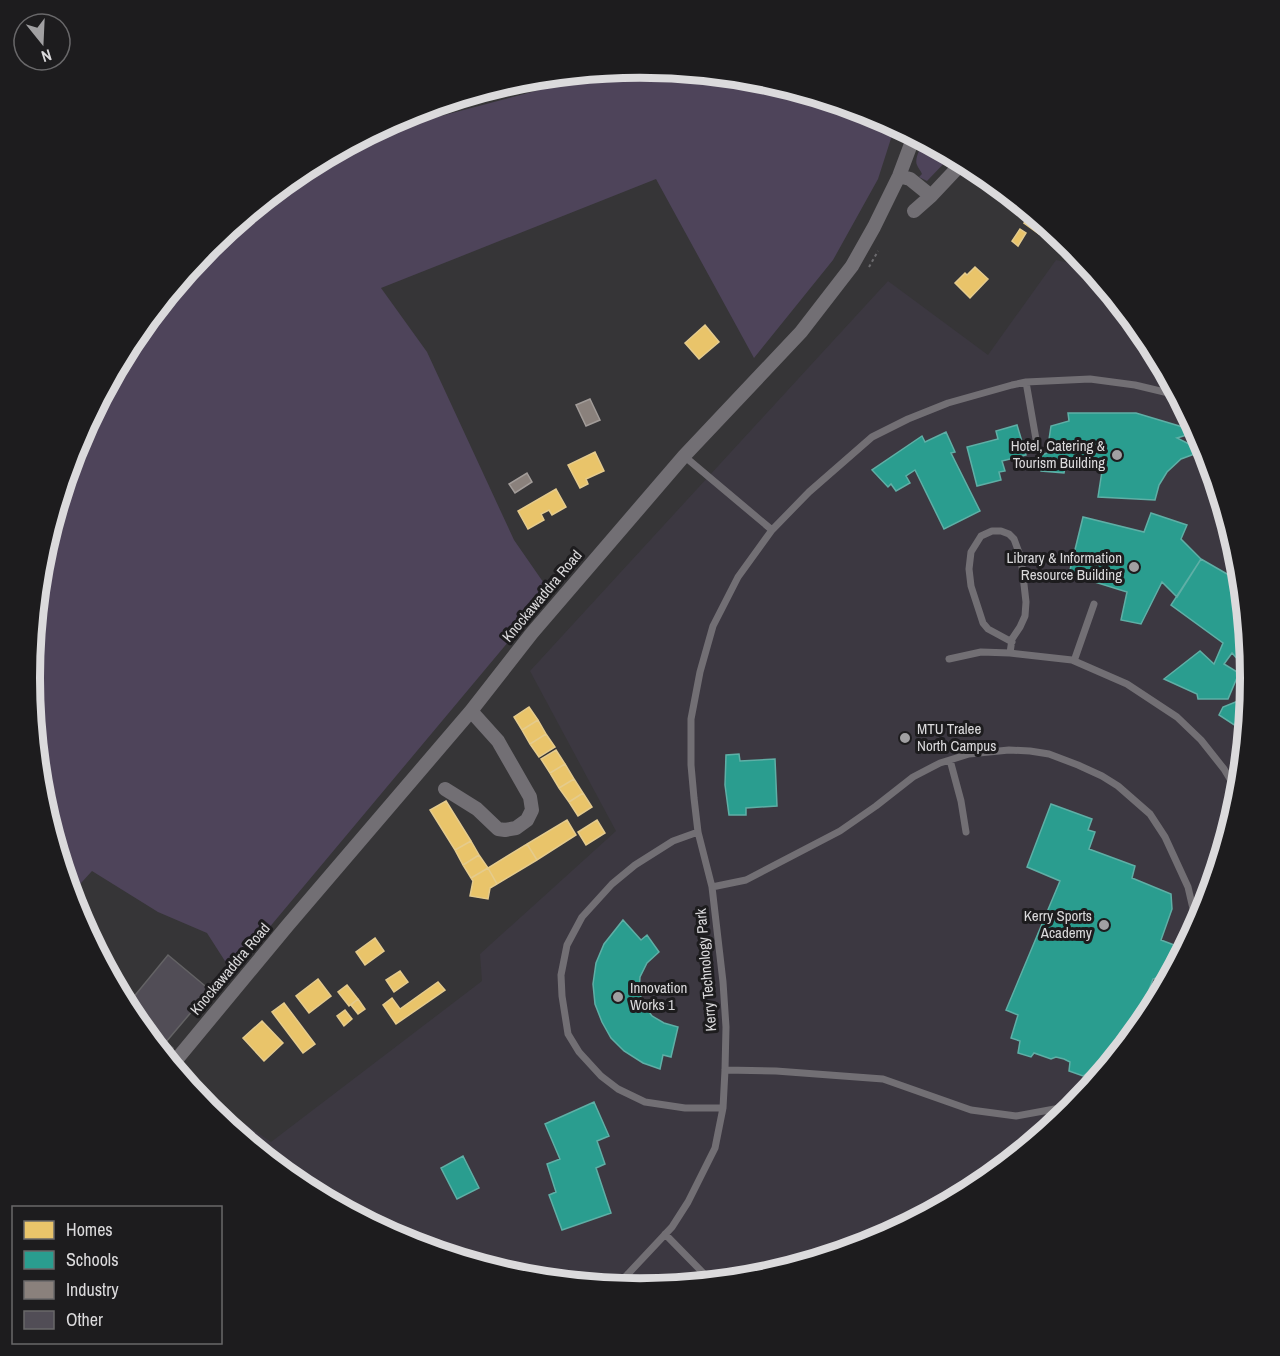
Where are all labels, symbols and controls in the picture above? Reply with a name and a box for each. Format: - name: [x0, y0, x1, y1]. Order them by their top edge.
- north arrow: [12, 12, 72, 72]
- text: N: [39, 44, 55, 68]
- place label: Hotel, Catering & Tourism Building: [1011, 435, 1106, 473]
- marker: Hotel, Catering & Tourism Building: [1110, 448, 1124, 462]
- street label: Knockawaddra Road: [497, 545, 586, 646]
- place label: Library & Information Resource Building: [1006, 547, 1122, 585]
- marker: Library & Information Resource Building: [1127, 560, 1141, 574]
- place label: MTU Tralee North Campus: [917, 718, 996, 756]
- marker: MTU Tralee North Campus: [898, 731, 912, 745]
- place label: Kerry Sports Academy: [1024, 905, 1093, 943]
- street label: Kerry Technology Park: [690, 907, 721, 1032]
- street label: Knockawaddra Road: [185, 918, 274, 1019]
- marker: Kerry Sports Academy: [1097, 918, 1111, 932]
- place label: Innovation Works 1: [630, 977, 687, 1015]
- marker: Innovation Works 1: [611, 990, 625, 1004]
- legend: [12, 1206, 222, 1344]
- text: Homes: [66, 1217, 113, 1242]
- text: Schools: [66, 1247, 119, 1272]
- text: Industry: [66, 1277, 119, 1302]
- text: Other: [66, 1307, 103, 1332]

